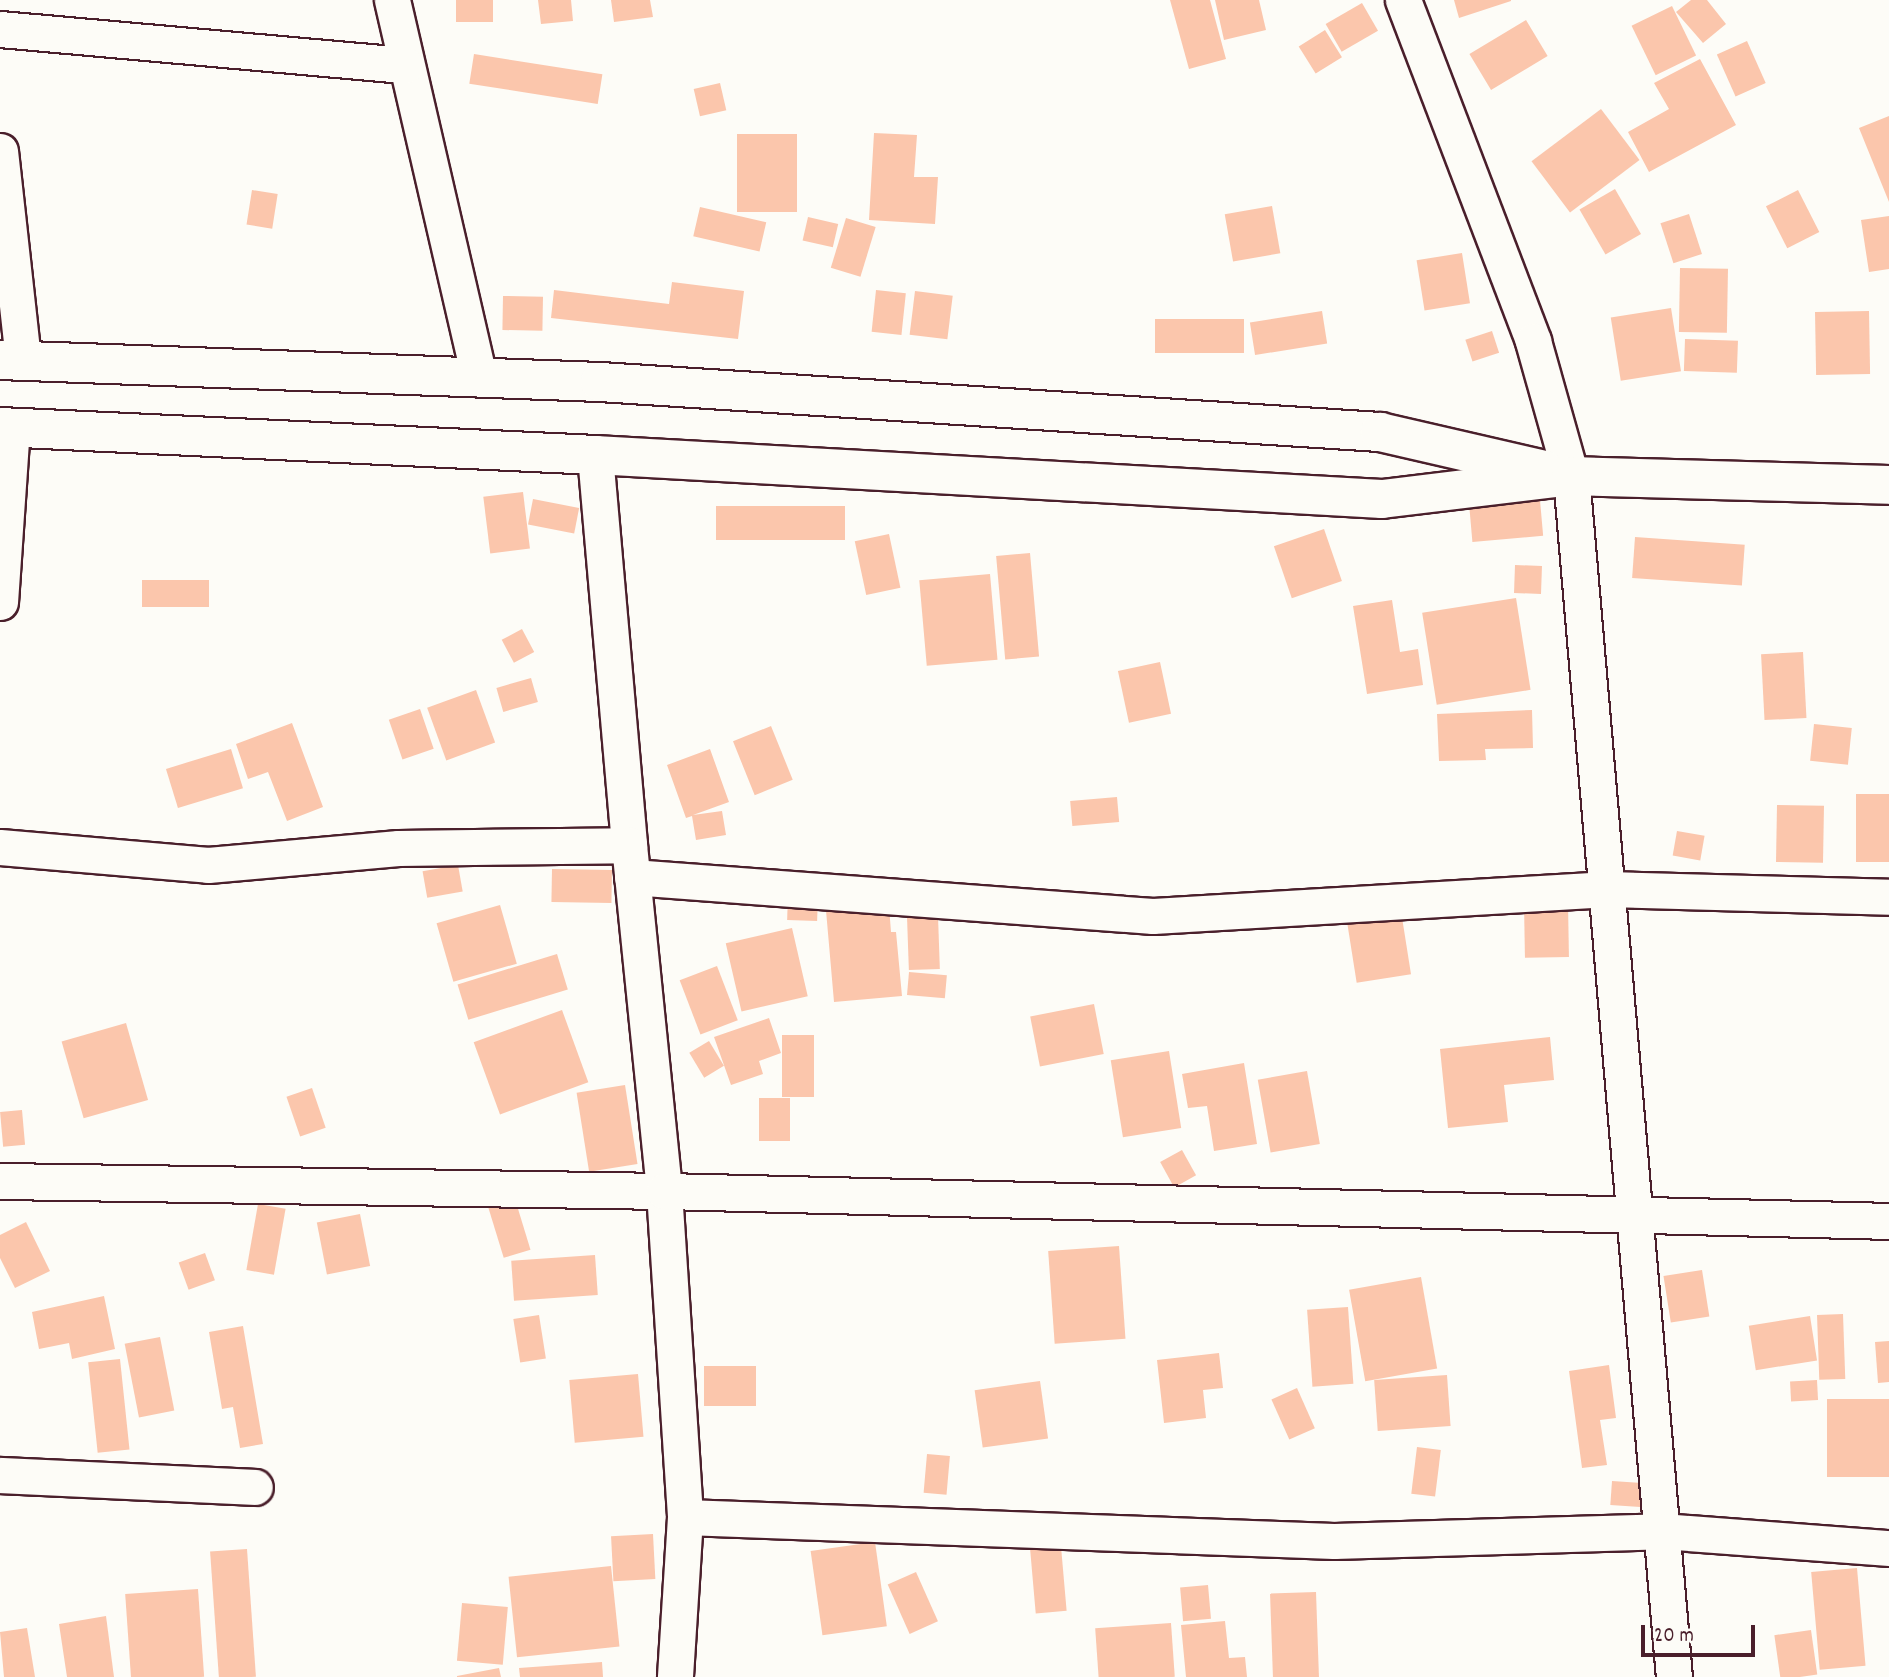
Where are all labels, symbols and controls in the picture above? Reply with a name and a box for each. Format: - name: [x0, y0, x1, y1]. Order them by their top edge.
- scale bar: [1644, 1610, 1758, 1654]
- text: 20 m: [1654, 1622, 1694, 1652]

